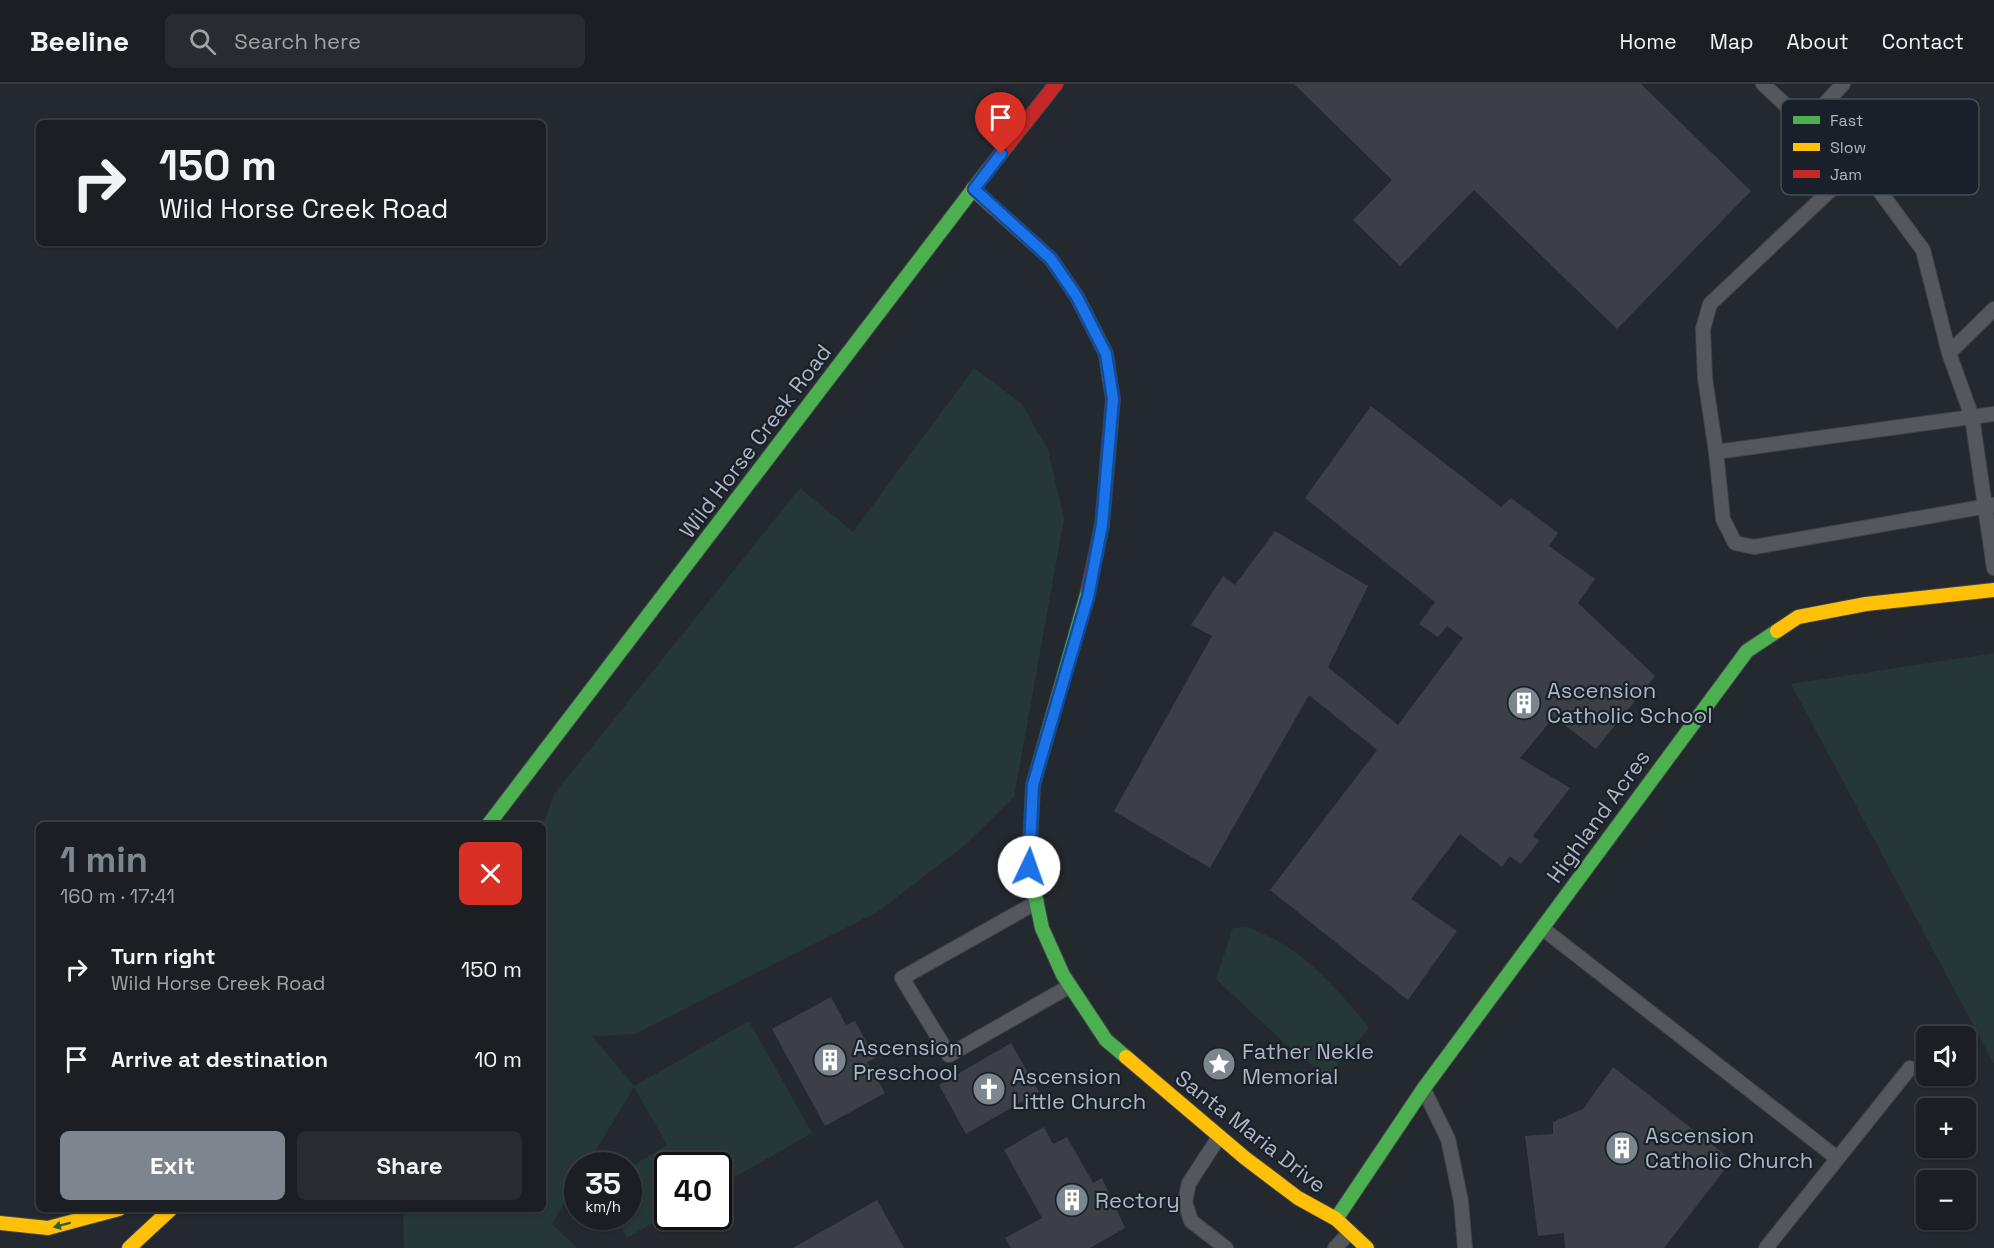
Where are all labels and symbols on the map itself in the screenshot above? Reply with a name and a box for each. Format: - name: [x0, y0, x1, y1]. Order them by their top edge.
- pin: [975, 92, 1026, 154]
- legend: [1781, 99, 1979, 195]
- text: Fast: [1830, 110, 1863, 131]
- text: Slow: [1830, 137, 1866, 158]
- text: Jam: [1830, 164, 1862, 185]
- street label: Wild Horse Creek Road: [673, 338, 837, 544]
- place label: Ascension Catholic School: [1547, 676, 1713, 729]
- building icon: Ascension Catholic School: [1506, 685, 1542, 721]
- street label: Highland Acres: [1540, 744, 1656, 888]
- position arrow: [997, 835, 1061, 899]
- place label: Ascension Preschool: [853, 1033, 962, 1086]
- place label: Father Nekle Memorial: [1242, 1037, 1374, 1090]
- building icon: Ascension Preschool: [812, 1042, 848, 1078]
- place icon: Father Nekle Memorial: [1201, 1046, 1237, 1082]
- place label: Ascension Little Church: [1012, 1062, 1146, 1115]
- street label: Santa Maria Drive: [1170, 1063, 1332, 1199]
- church icon: Ascension Little Church: [971, 1071, 1007, 1107]
- place label: Ascension Catholic Church: [1645, 1121, 1813, 1174]
- building icon: Ascension Catholic Church: [1604, 1130, 1640, 1166]
- speed limit sign: 40: [654, 1152, 732, 1230]
- building icon: Rectory: [1054, 1182, 1090, 1218]
- place label: Rectory: [1095, 1186, 1180, 1214]
- one-way arrow: [53, 1220, 71, 1230]

